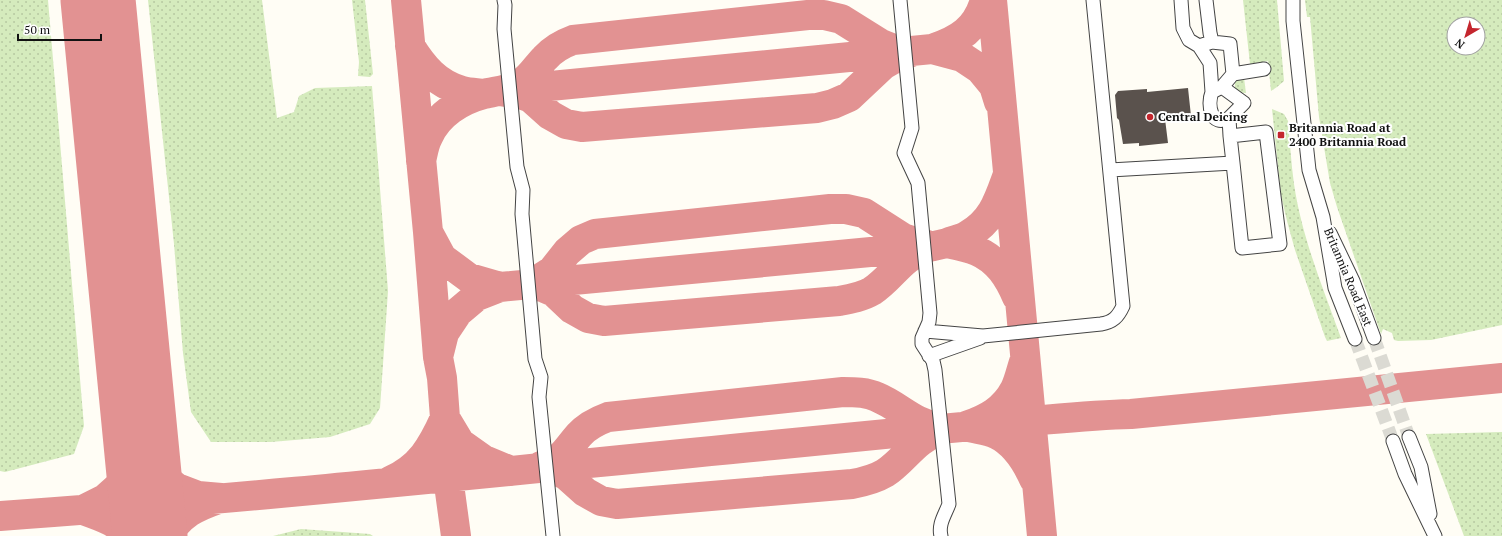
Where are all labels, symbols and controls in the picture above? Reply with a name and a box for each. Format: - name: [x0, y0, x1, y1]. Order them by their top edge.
- scale bar: [18, 16, 101, 42]
- north arrow: [1446, 16, 1486, 56]
- text: 50 m: [24, 22, 51, 37]
- text: N: [1452, 35, 1467, 52]
- place label: Central Deicing: [1158, 109, 1247, 124]
- marker: Central Deicing: [1145, 112, 1155, 122]
- place label: Britannia Road at 2400 Britannia Road: [1289, 120, 1407, 149]
- marker: Britannia Road at 2400 Britannia Road: [1276, 130, 1286, 140]
- street label: Britannia Road East: [1321, 225, 1376, 329]

